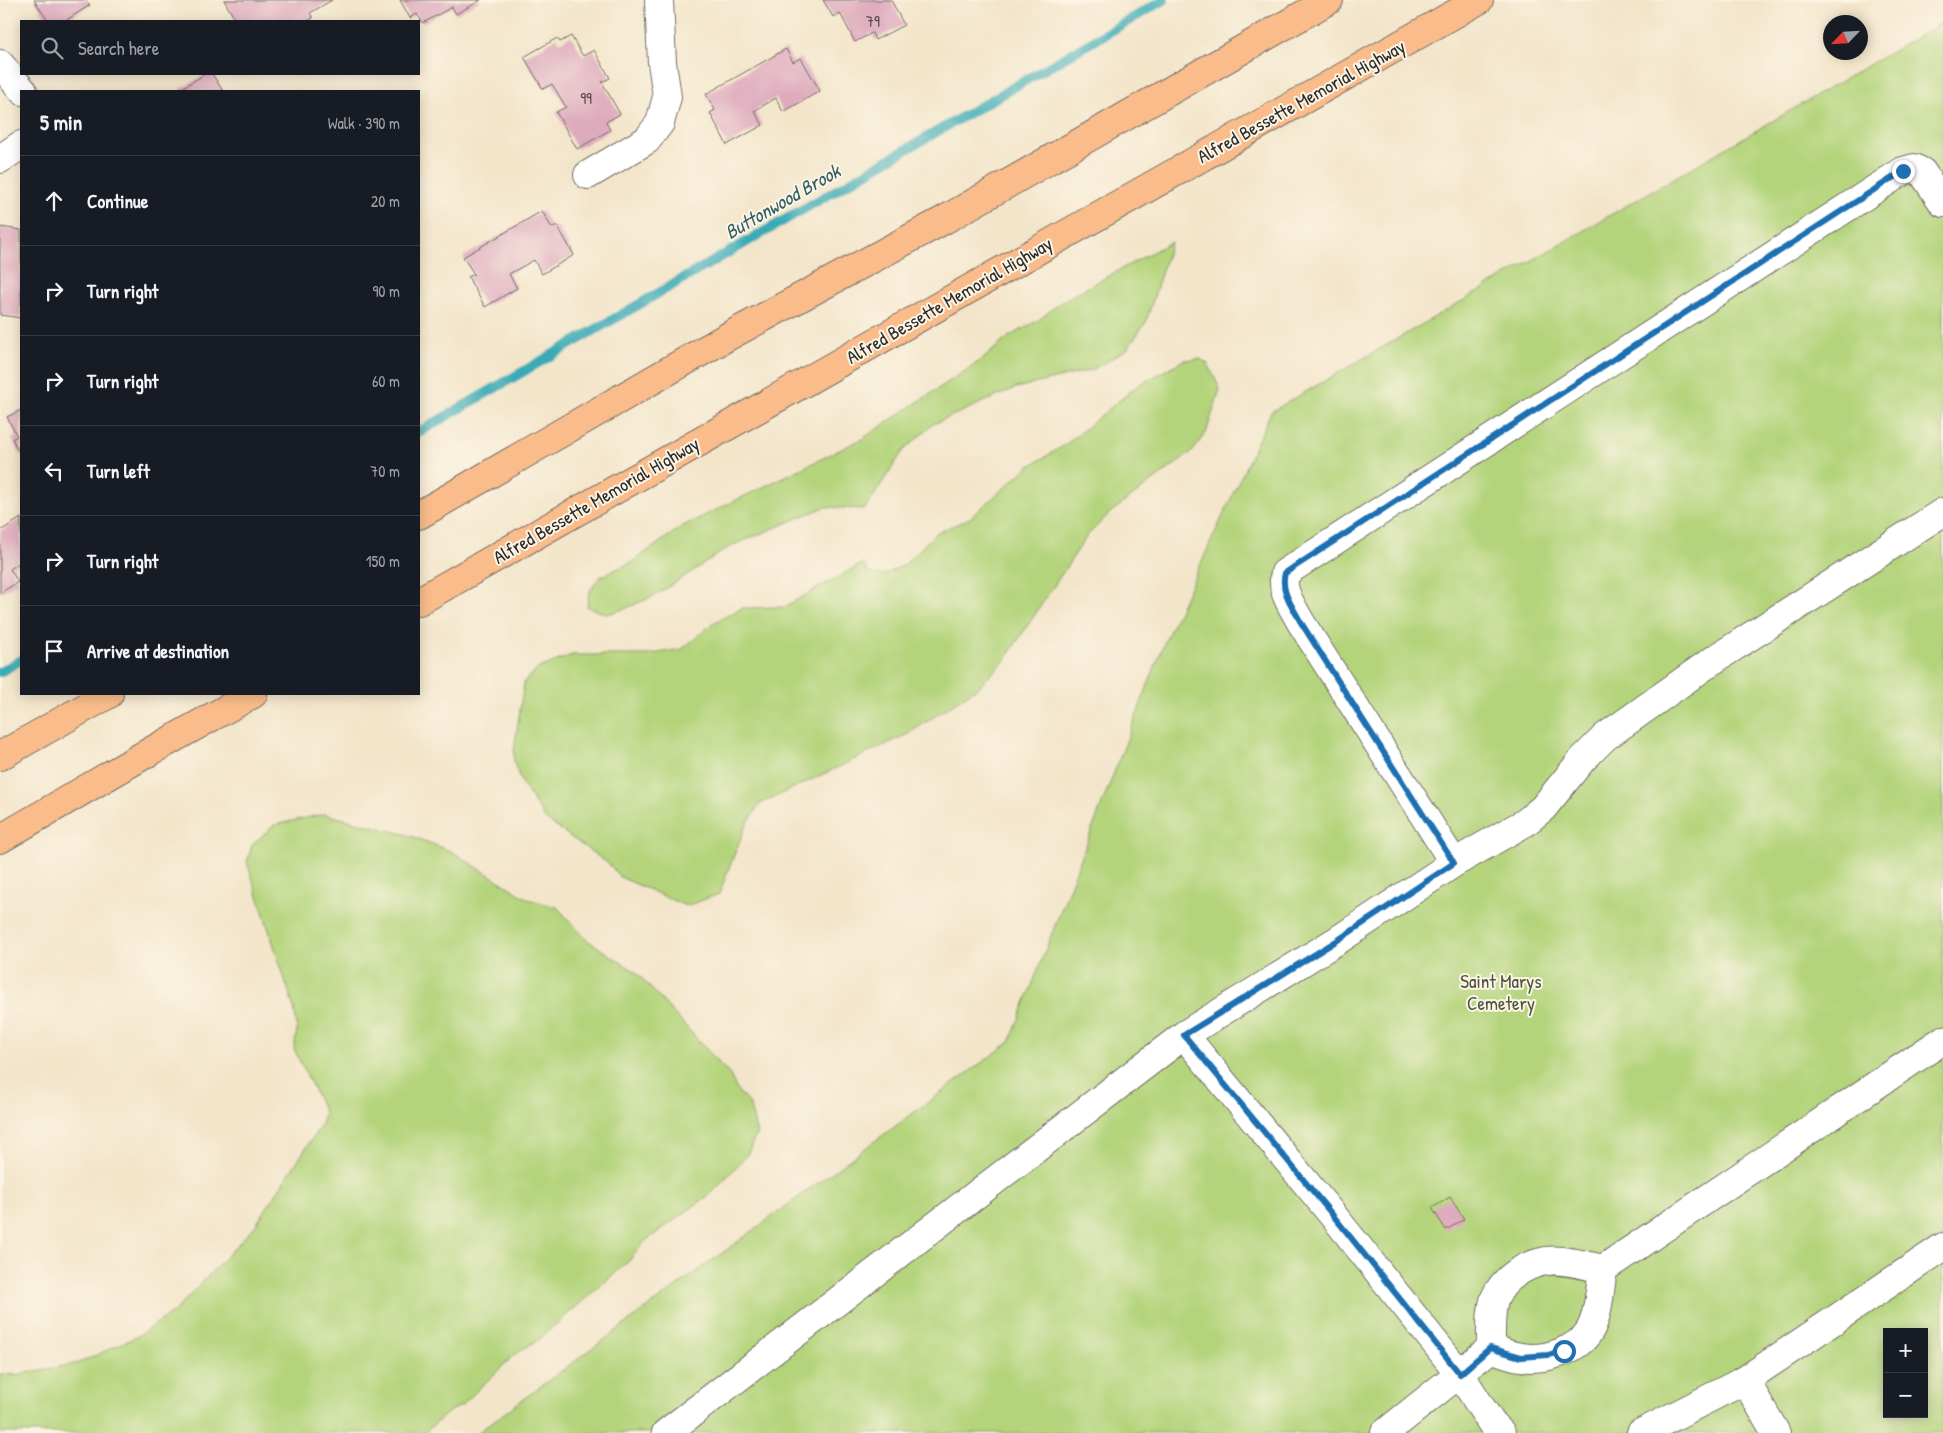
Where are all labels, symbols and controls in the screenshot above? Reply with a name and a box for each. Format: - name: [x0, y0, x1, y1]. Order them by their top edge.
- house number: 79: [866, 10, 880, 32]
- north arrow: [1823, 15, 1868, 60]
- search box: [20, 20, 420, 75]
- street label: Alfred Bessette Memorial Highway: [1192, 33, 1410, 169]
- icon: search: [38, 34, 66, 62]
- text: Search here: [78, 35, 159, 61]
- house number: 99: [580, 87, 592, 109]
- text: 5 min: [40, 108, 82, 137]
- text: Walk · 390 m: [328, 112, 400, 134]
- water label: Buttonwood Brook: [719, 156, 846, 245]
- route end: [1892, 160, 1915, 183]
- icon: ahead: [40, 187, 68, 215]
- text: Continue: [87, 188, 148, 214]
- text: 20 m: [371, 190, 400, 212]
- street label: Alfred Bessette Memorial Highway: [841, 230, 1057, 370]
- icon: right: [40, 277, 68, 305]
- text: Turn right: [87, 278, 158, 304]
- text: 90 m: [372, 280, 400, 302]
- icon: right: [40, 367, 68, 395]
- text: Turn right: [87, 368, 158, 394]
- text: 60 m: [372, 370, 400, 392]
- street label: Alfred Bessette Memorial Highway: [488, 430, 704, 570]
- icon: left: [40, 457, 68, 485]
- text: Turn left: [87, 458, 150, 484]
- text: 70 m: [370, 460, 400, 482]
- icon: right: [40, 547, 68, 575]
- text: Turn right: [87, 548, 158, 574]
- text: 150 m: [366, 550, 400, 572]
- icon: arrive: [40, 637, 68, 665]
- text: Arrive at destination: [87, 638, 229, 664]
- park label: Saint Marys Cemetery: [1460, 968, 1542, 1016]
- map controls: [1883, 1328, 1928, 1418]
- button: +: [1883, 1328, 1928, 1373]
- route start: [1553, 1340, 1576, 1363]
- button: −: [1883, 1373, 1928, 1418]

